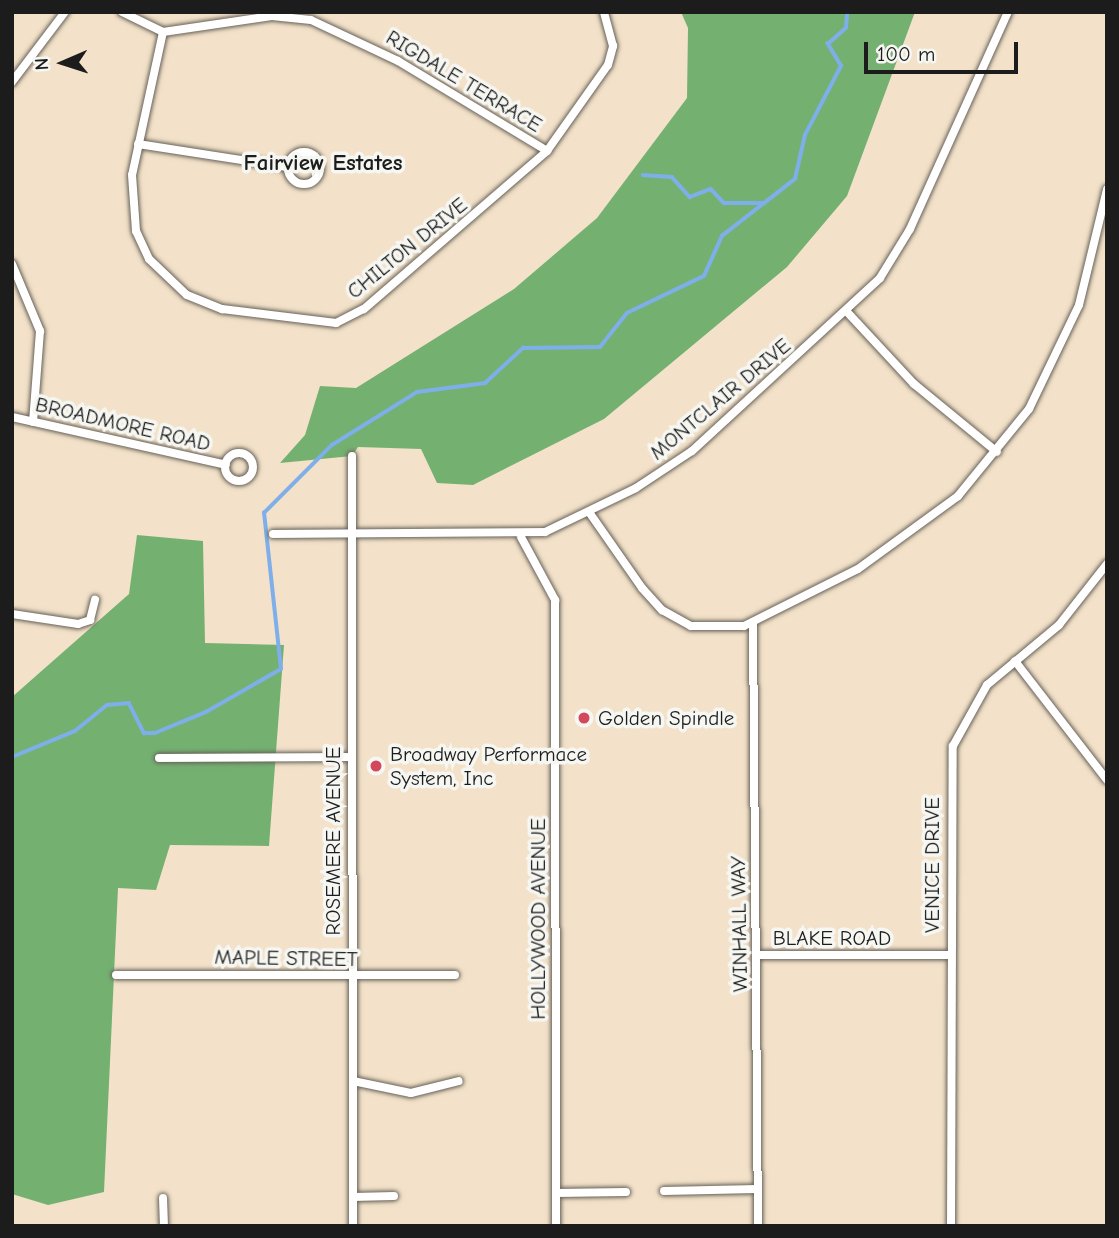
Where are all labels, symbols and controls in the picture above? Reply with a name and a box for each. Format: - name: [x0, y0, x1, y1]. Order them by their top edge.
- street label: RIGDALE TERRACE: [382, 25, 546, 137]
- north arrow: [28, 28, 98, 98]
- scale bar: [867, 28, 1021, 72]
- text: 100 m: [877, 42, 935, 66]
- text: N: [31, 57, 53, 71]
- district label: Fairview Estates: [243, 149, 403, 177]
- street label: CHILTON DRIVE: [342, 192, 472, 304]
- street label: MONTCLAIR DRIVE: [645, 333, 795, 465]
- street label: BROADMORE ROAD: [33, 392, 213, 456]
- place label: Golden Spindle: [598, 705, 734, 731]
- marker: Golden Spindle: [576, 710, 592, 726]
- place label: Broadway Performace System, Inc: [390, 741, 587, 791]
- street label: ROSEMERE AVENUE: [320, 747, 346, 935]
- marker: Broadway Performace System, Inc: [368, 758, 384, 774]
- street label: VENICE DRIVE: [919, 797, 945, 933]
- street label: HOLLYWOOD AVENUE: [525, 818, 551, 1020]
- street label: WINHALL WAY: [725, 856, 753, 992]
- street label: BLAKE ROAD: [773, 925, 891, 951]
- street label: MAPLE STREET: [214, 944, 358, 972]

